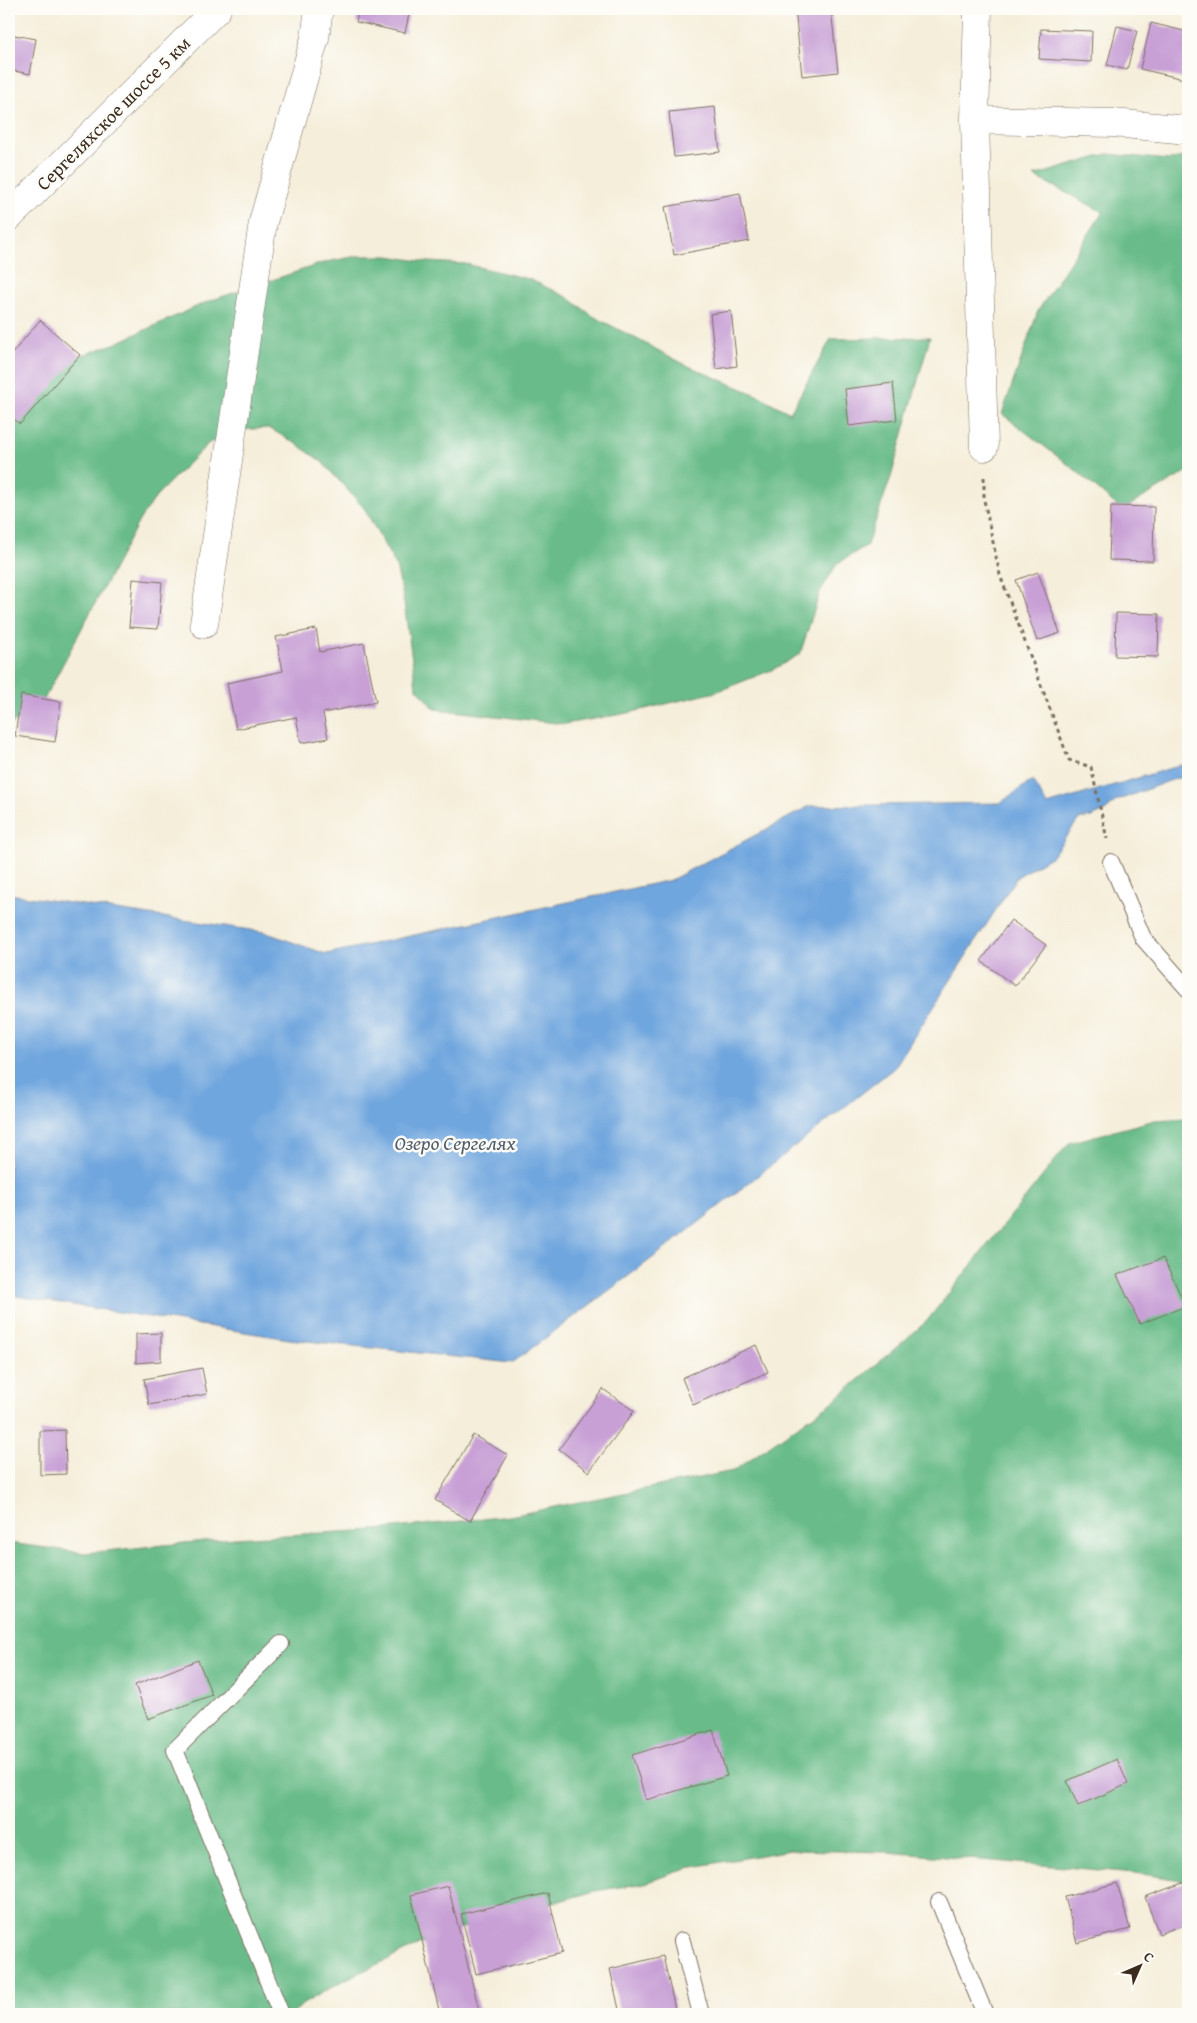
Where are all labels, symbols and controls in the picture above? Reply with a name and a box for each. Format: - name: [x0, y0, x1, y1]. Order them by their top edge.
- street label: Сергеляхское шоссе 5 км: [29, 29, 197, 197]
- water label: Озеро Сергелях: [395, 1128, 515, 1157]
- north arrow: [1114, 1940, 1164, 1990]
- text: С: [1139, 1947, 1159, 1967]

